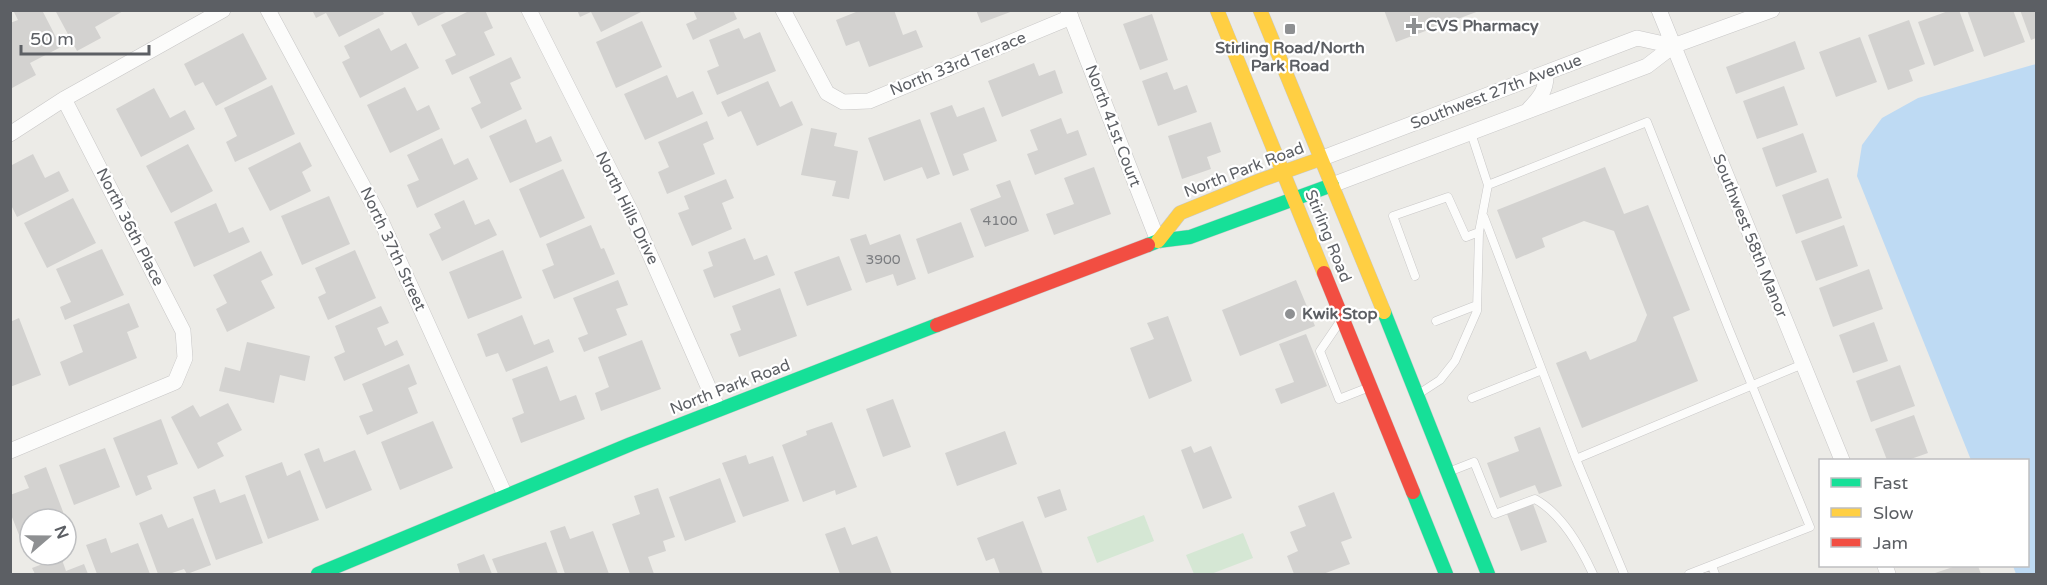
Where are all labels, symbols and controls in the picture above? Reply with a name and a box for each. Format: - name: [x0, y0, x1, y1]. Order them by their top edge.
- place label: CVS Pharmacy: [1426, 16, 1539, 36]
- scale bar: [21, 18, 148, 56]
- marker: CVS Pharmacy: [1407, 19, 1421, 33]
- marker: Stirling Road/North Park Road: [1283, 22, 1297, 36]
- text: 50 m: [30, 28, 74, 50]
- street label: North 33rd Terrace: [887, 28, 1029, 100]
- place label: Stirling Road/North Park Road: [1215, 38, 1365, 76]
- street label: Southwest 27th Avenue: [1407, 50, 1585, 134]
- street label: North 41st Court: [1081, 62, 1145, 190]
- street label: North Park Road: [1181, 138, 1307, 202]
- street label: North Hills Drive: [591, 148, 663, 268]
- street label: Southwest 58th Manor: [1708, 151, 1792, 322]
- street label: North 36th Place: [92, 165, 168, 289]
- street label: North 37th Street: [356, 184, 430, 314]
- street label: Stirling Road: [1300, 187, 1356, 285]
- house number: 4100: [982, 212, 1018, 229]
- house number: 3900: [865, 251, 901, 268]
- place label: Kwik Stop: [1302, 304, 1378, 324]
- marker: Kwik Stop: [1283, 307, 1297, 321]
- street label: North Park Road: [667, 355, 793, 419]
- legend: [1819, 459, 2029, 567]
- text: Fast: [1873, 472, 1908, 494]
- text: Slow: [1873, 502, 1914, 524]
- north arrow: [18, 507, 78, 567]
- text: N: [50, 523, 73, 542]
- text: Jam: [1873, 532, 1908, 554]

